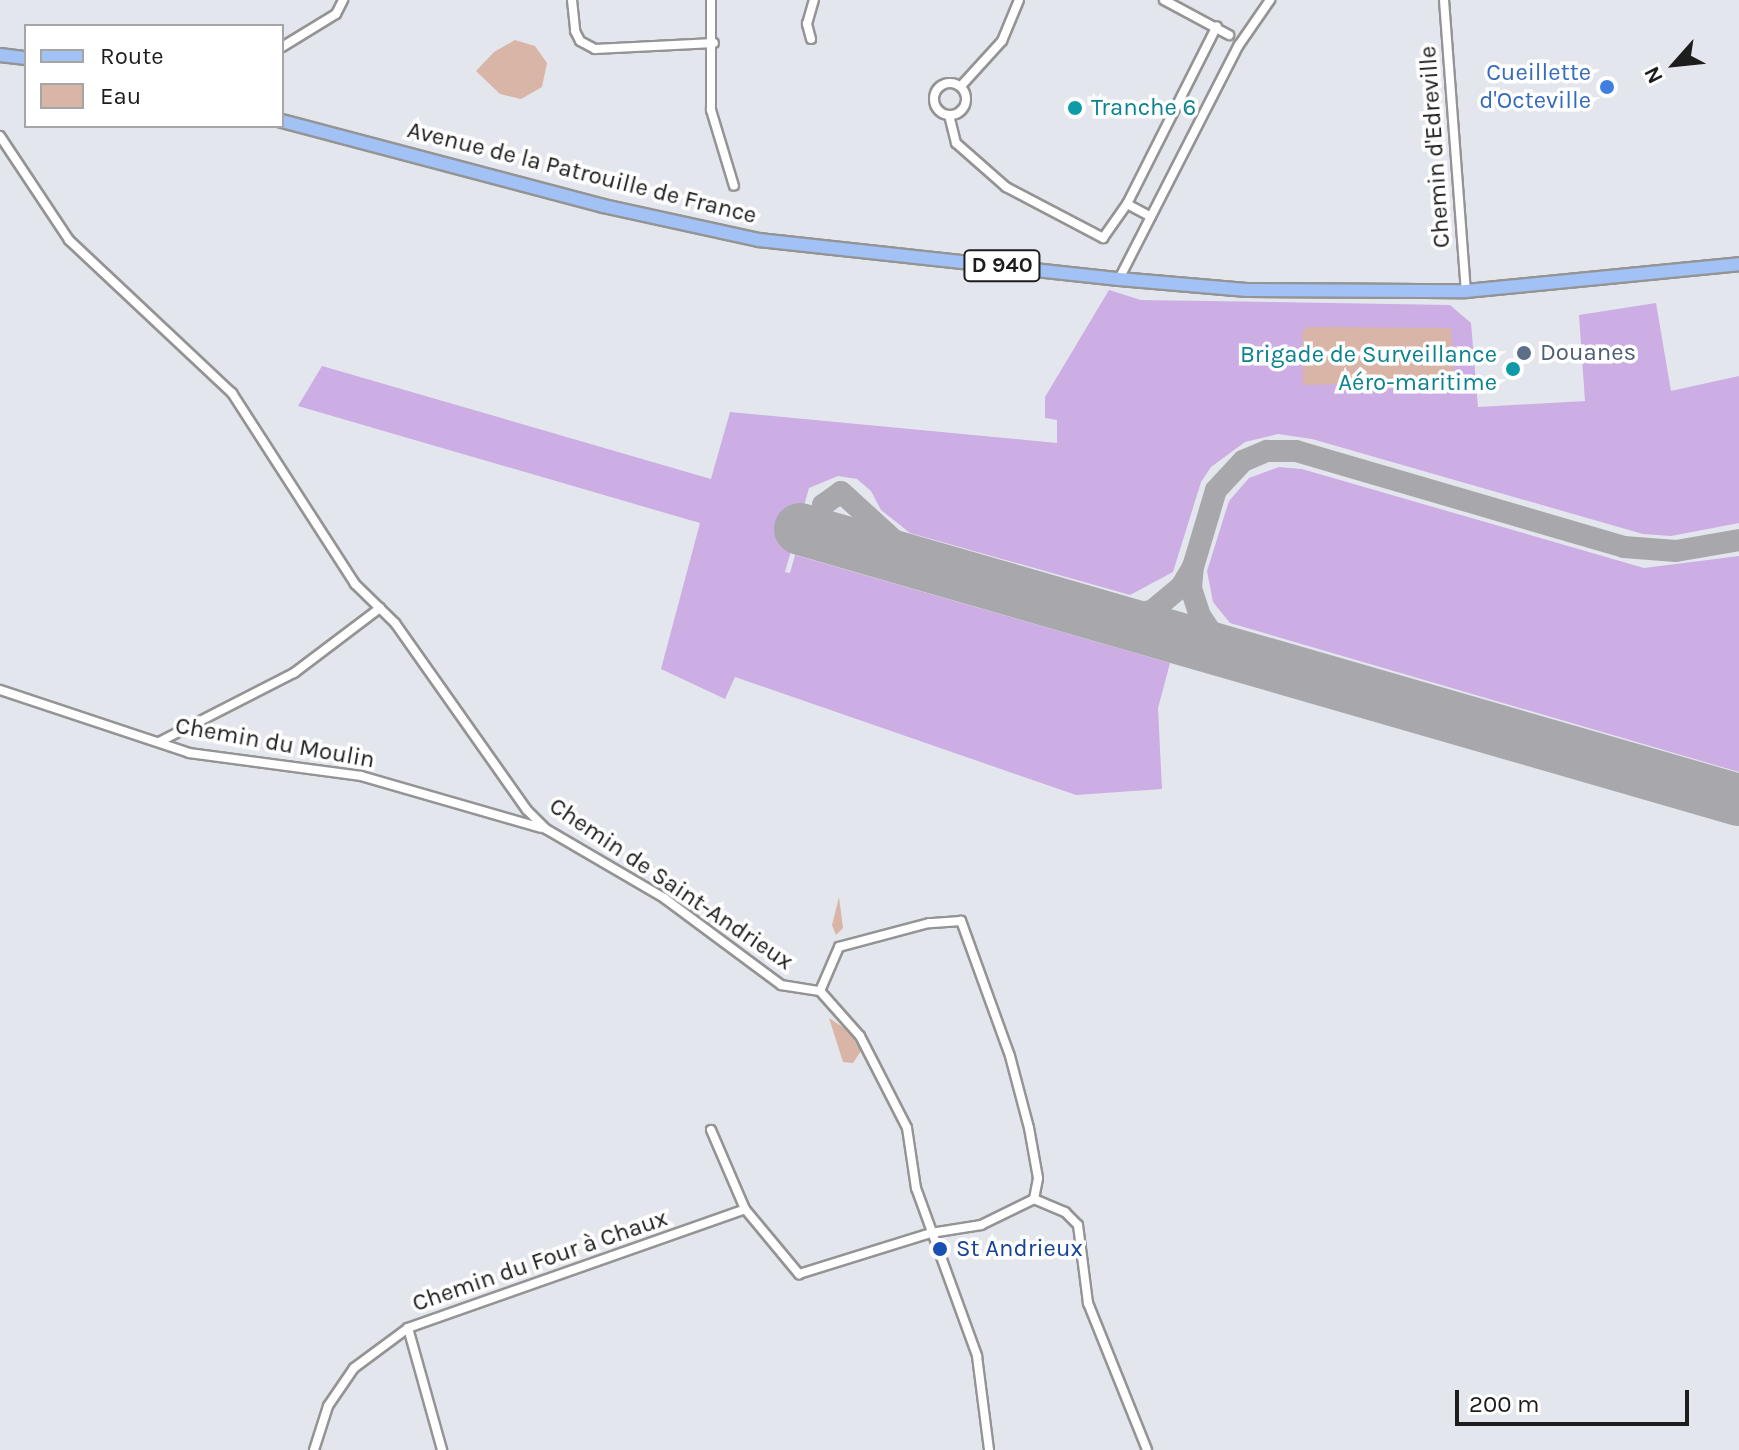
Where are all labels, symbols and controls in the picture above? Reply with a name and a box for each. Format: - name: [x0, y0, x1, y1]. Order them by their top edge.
- legend: [24, 24, 284, 128]
- north arrow: [1635, 24, 1715, 104]
- text: Route: [100, 42, 164, 70]
- street label: Chemin d'Edreville: [1414, 45, 1456, 249]
- place label: Cueillette d'Octeville: [1479, 59, 1591, 115]
- text: N: [1638, 62, 1669, 88]
- marker: Cueillette d'Octeville: [1598, 78, 1616, 96]
- text: Eau: [100, 82, 141, 110]
- place label: Tranche 6: [1091, 94, 1196, 122]
- marker: Tranche 6: [1066, 99, 1084, 117]
- street label: Avenue de la Patrouille de France: [404, 116, 760, 230]
- road number: D 940: [962, 248, 1042, 284]
- place label: Douanes: [1540, 339, 1636, 367]
- place label: Brigade de Surveillance Aéro-maritime: [1240, 341, 1497, 397]
- marker: Douanes: [1515, 344, 1533, 362]
- marker: Brigade de Surveillance Aéro-maritime: [1504, 360, 1522, 378]
- street label: Chemin du Moulin: [173, 711, 377, 775]
- street label: Chemin de Saint-Andrieux: [544, 792, 798, 976]
- street label: Chemin du Four à Chaux: [409, 1204, 671, 1318]
- place label: St Andrieux: [956, 1235, 1083, 1263]
- marker: St Andrieux: [931, 1240, 949, 1258]
- scale bar: [1459, 1374, 1693, 1424]
- text: 200 m: [1469, 1390, 1540, 1418]

